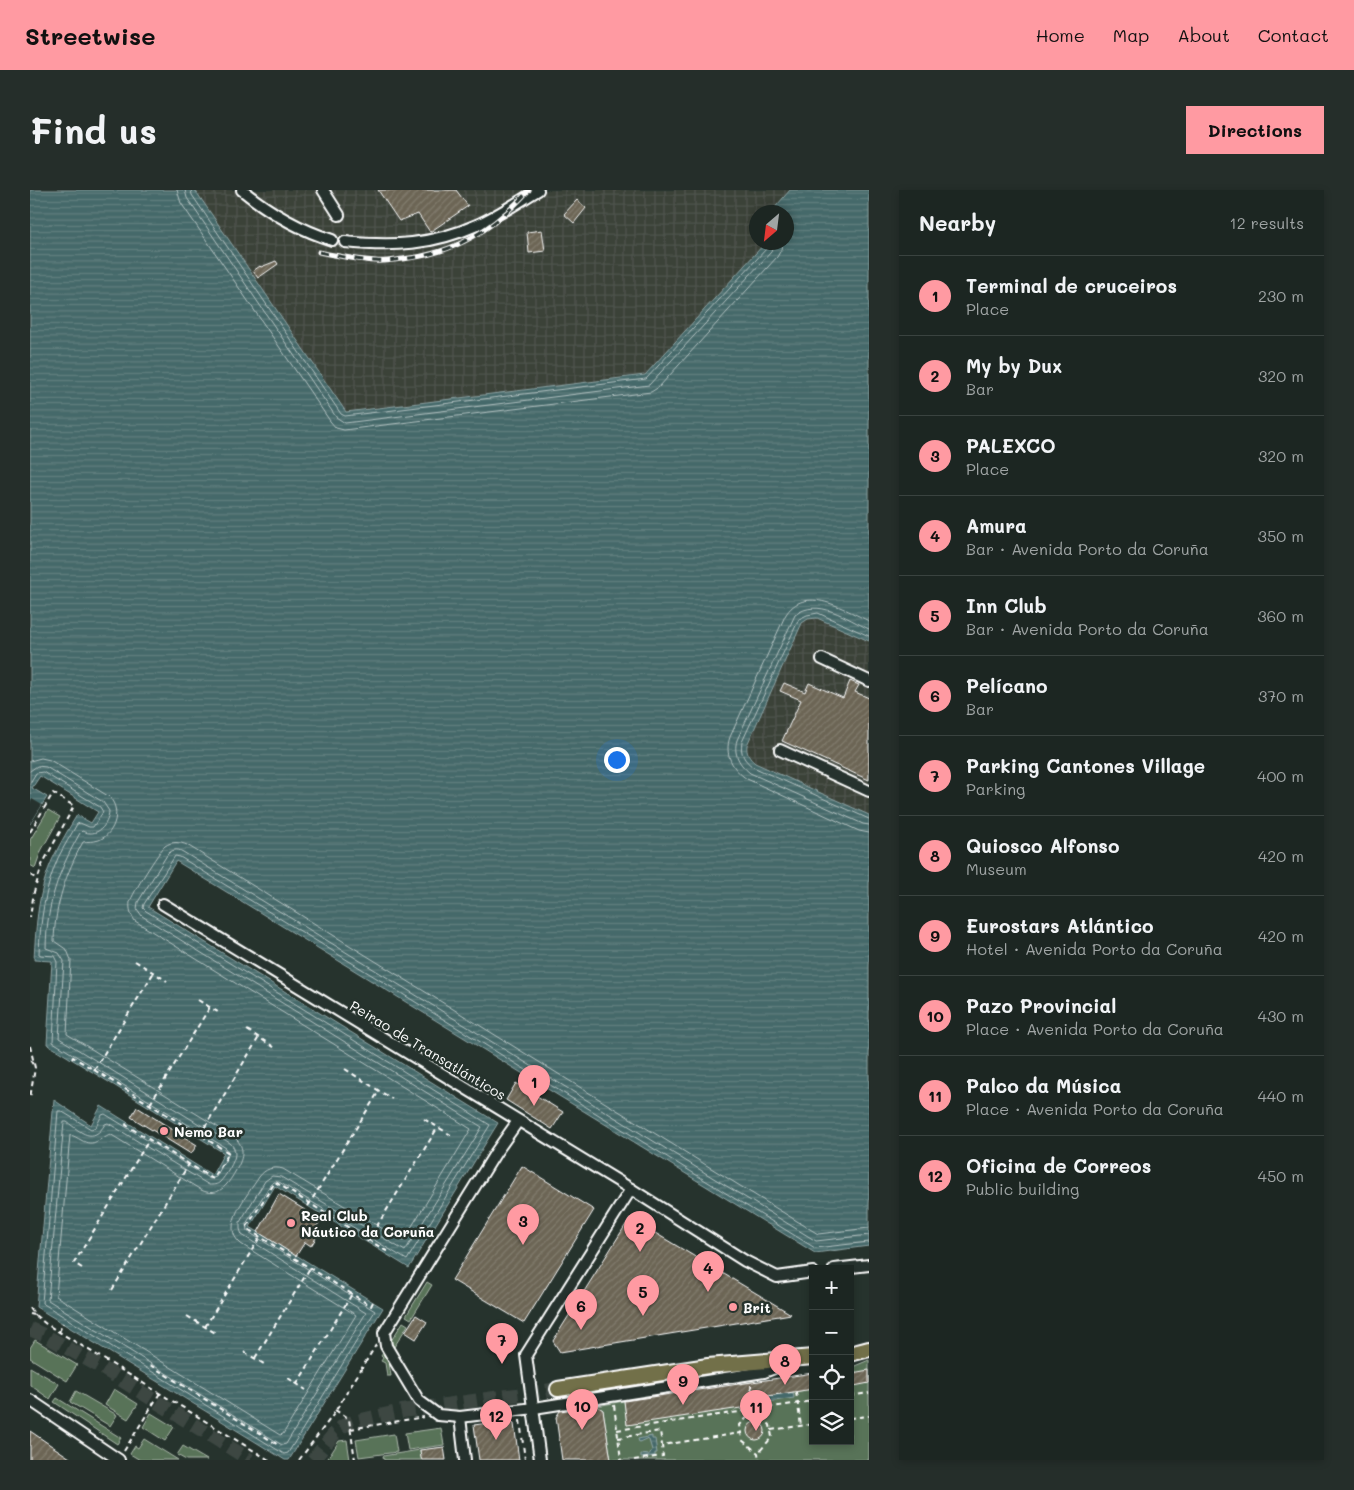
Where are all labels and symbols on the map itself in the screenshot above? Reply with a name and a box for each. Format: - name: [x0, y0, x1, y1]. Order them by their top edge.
- north arrow: [749, 205, 794, 250]
- your location: [604, 747, 630, 773]
- street label: Peirao de Transatlánticos: [346, 996, 510, 1104]
- pin: 1: [518, 1065, 550, 1106]
- place label: Nemo Bar: [174, 1122, 243, 1141]
- marker: Nemo Bar: [158, 1125, 170, 1137]
- pin: 3: [507, 1204, 539, 1245]
- place label: Real Club Náutico da Coruña: [301, 1206, 435, 1241]
- pin: 2: [624, 1211, 656, 1252]
- marker: Real Club Náutico da Coruña: [285, 1217, 297, 1229]
- pin: 4: [692, 1251, 724, 1292]
- pin: 5: [627, 1275, 659, 1316]
- pin: 6: [565, 1289, 597, 1330]
- place label: Brit: [743, 1298, 771, 1317]
- marker: Brit: [727, 1301, 739, 1313]
- pin: 7: [486, 1323, 518, 1364]
- pin: 8: [769, 1344, 801, 1385]
- pin: 9: [667, 1364, 699, 1405]
- pin: 10: [566, 1389, 598, 1430]
- pin: 11: [740, 1390, 772, 1431]
- pin: 12: [480, 1399, 512, 1440]

